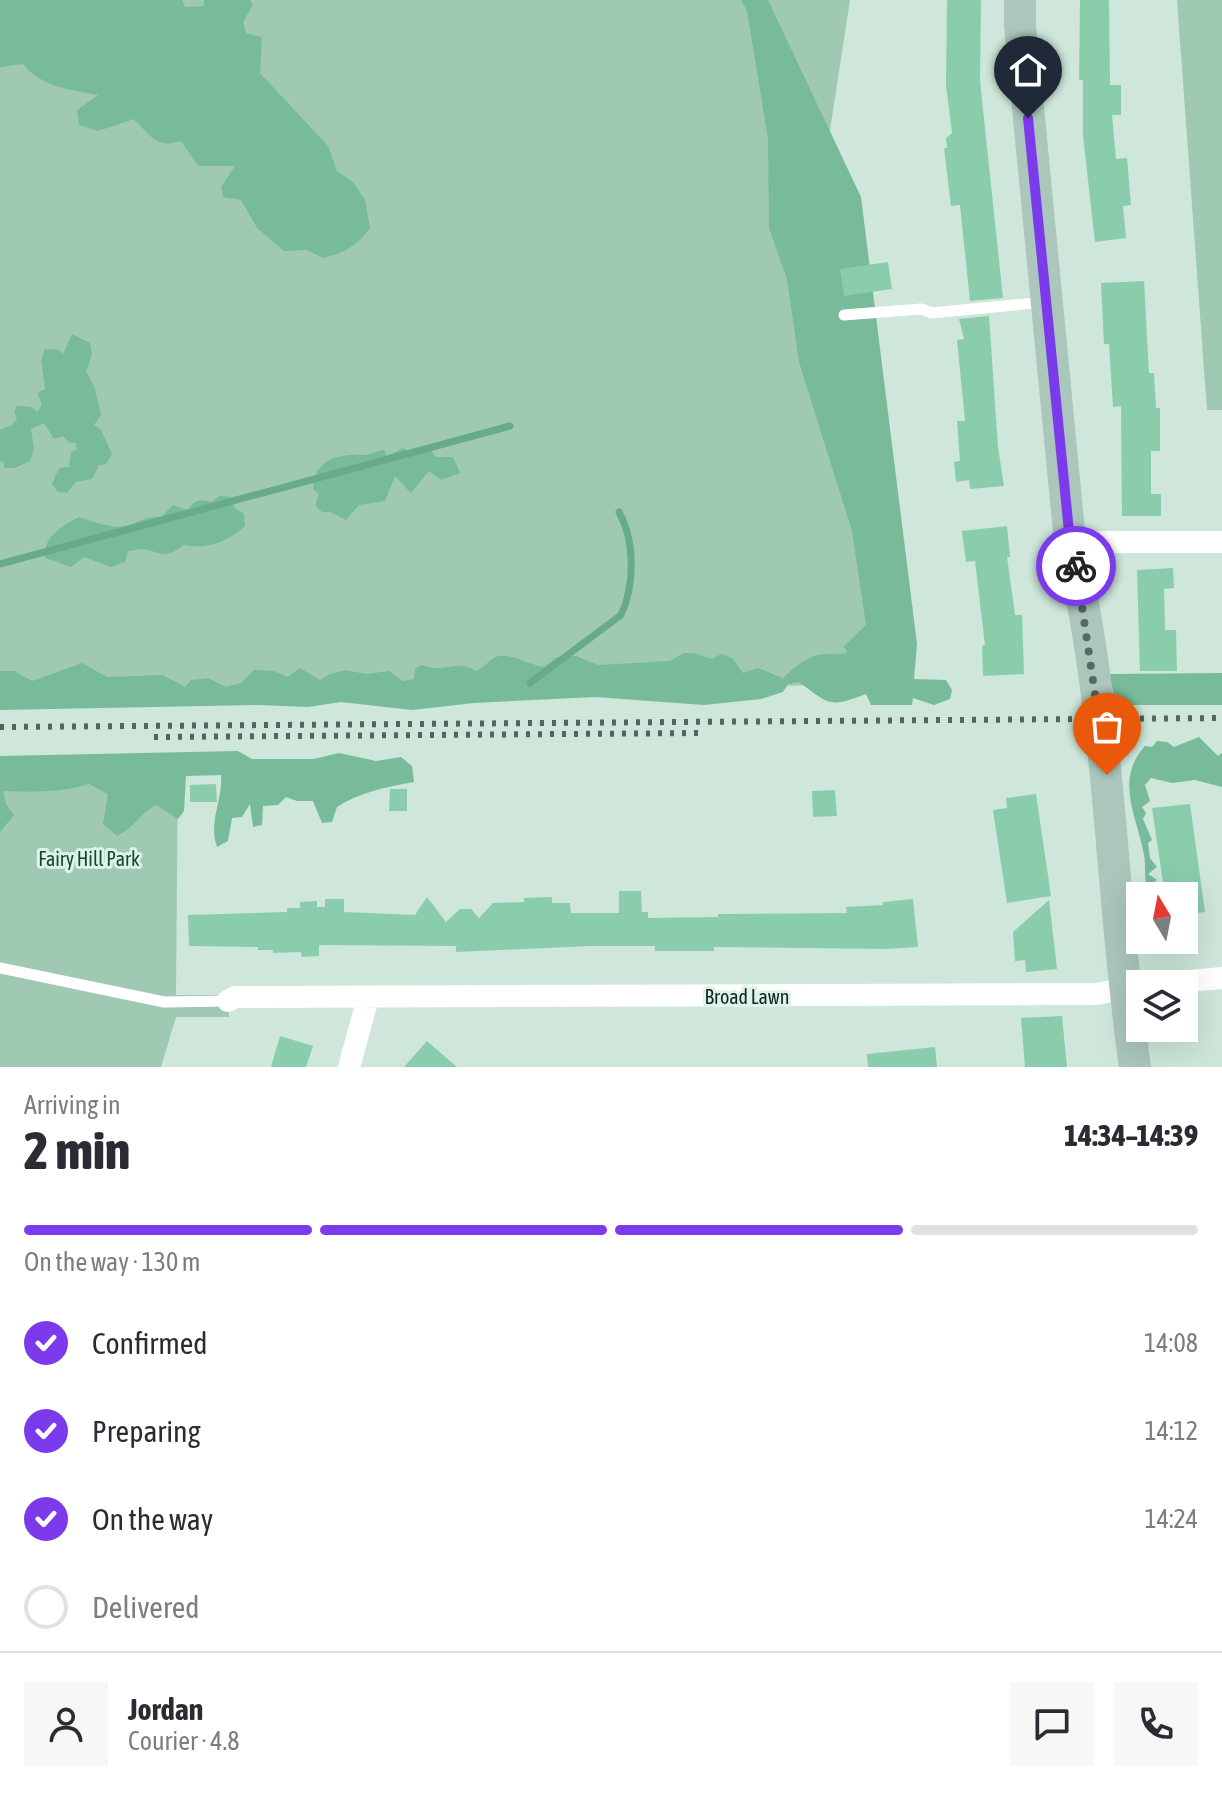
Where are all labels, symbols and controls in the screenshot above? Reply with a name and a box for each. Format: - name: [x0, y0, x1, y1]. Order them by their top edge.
- pin: [994, 36, 1062, 118]
- icon: home: [1006, 48, 1050, 92]
- courier: [1036, 526, 1116, 606]
- icon: bike: [1054, 544, 1098, 588]
- pin: [1073, 693, 1141, 775]
- icon: bag: [1085, 705, 1129, 749]
- park label: Fairy Hill Park: [38, 847, 140, 870]
- north arrow: [1126, 882, 1198, 954]
- map controls: [1126, 882, 1198, 1042]
- button: layers: [1126, 970, 1198, 1042]
- street label: Broad Lawn: [705, 985, 789, 1008]
- text: Arriving in: [24, 1090, 121, 1120]
- text: 14:34–14:39: [1064, 1118, 1198, 1152]
- text: 2 min: [24, 1120, 130, 1180]
- text: On the way · 130 m: [24, 1247, 201, 1277]
- icon: check: [24, 1321, 68, 1365]
- text: Confirmed: [92, 1326, 207, 1360]
- text: 14:08: [1144, 1328, 1198, 1358]
- icon: check: [24, 1409, 68, 1453]
- text: Preparing: [92, 1414, 201, 1448]
- text: 14:12: [1144, 1416, 1198, 1446]
- icon: check: [24, 1497, 68, 1541]
- text: On the way: [92, 1502, 213, 1536]
- text: 14:24: [1144, 1504, 1198, 1534]
- text: Delivered: [92, 1590, 200, 1624]
- button: person: [24, 1682, 108, 1766]
- button: chat: [1010, 1682, 1094, 1766]
- button: phone: [1114, 1682, 1198, 1766]
- text: Jordan: [128, 1692, 203, 1726]
- text: Courier · 4.8: [128, 1726, 239, 1756]

